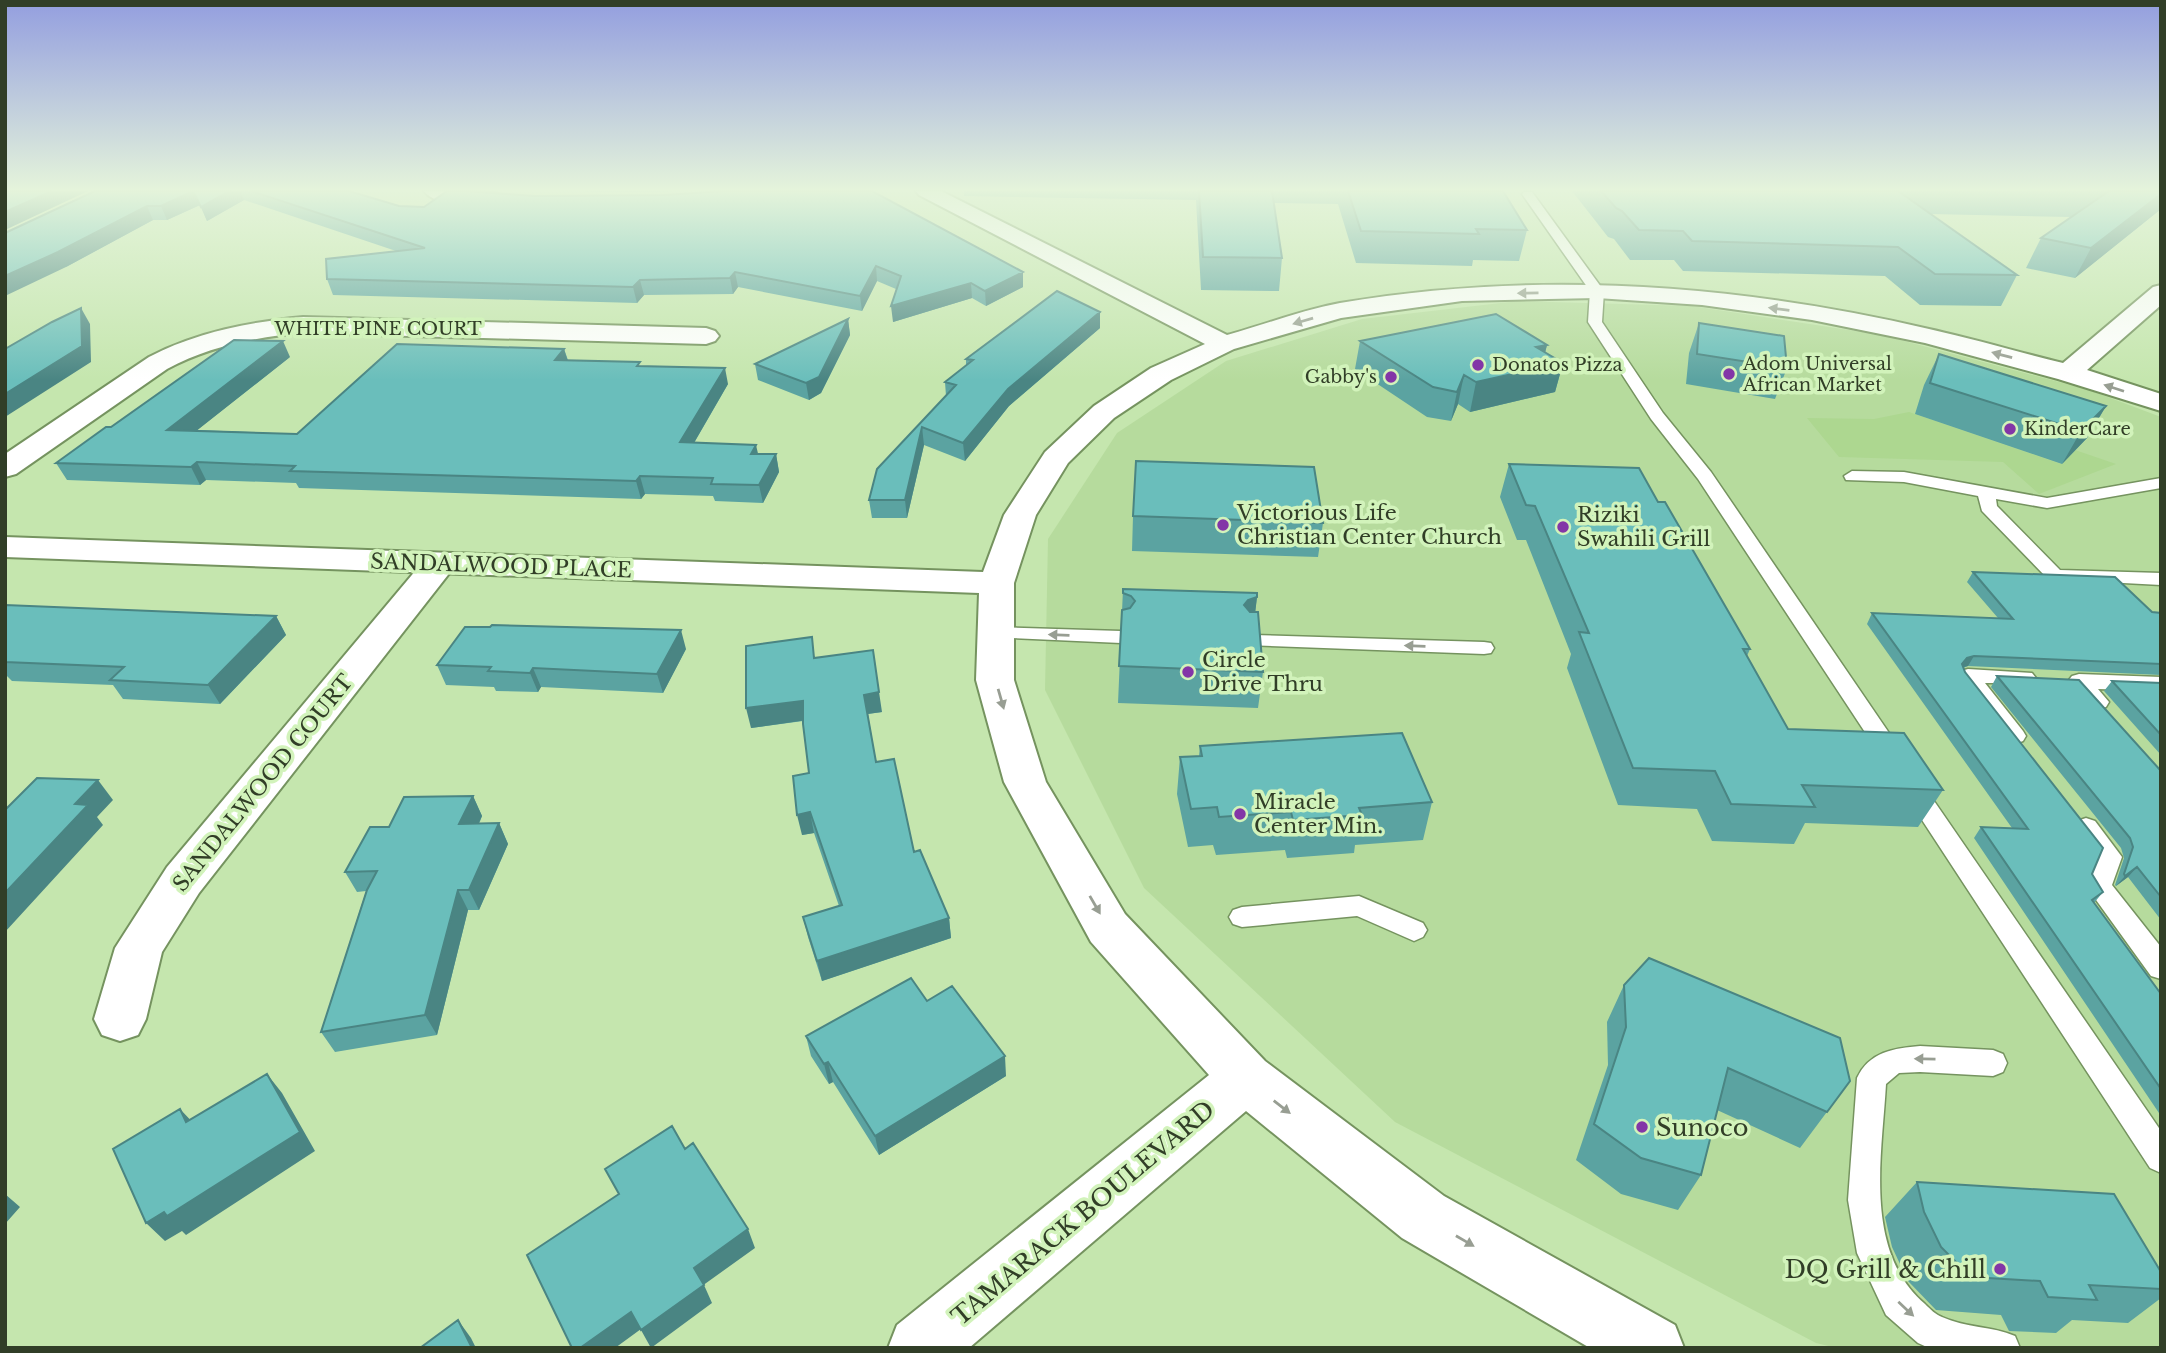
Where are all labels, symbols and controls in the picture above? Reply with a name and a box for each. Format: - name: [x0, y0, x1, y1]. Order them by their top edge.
- one-way arrow: [1517, 287, 1539, 299]
- one-way arrow: [1768, 303, 1790, 314]
- one-way arrow: [1292, 317, 1313, 327]
- street label: WHITE PINE COURT: [273, 318, 482, 340]
- one-way arrow: [1991, 349, 2013, 360]
- place label: Adom Universal African Market: [1742, 353, 1892, 396]
- place label: Donatos Pizza: [1492, 354, 1623, 376]
- marker: Donatos Pizza: [1470, 357, 1486, 373]
- place label: Gabby's: [1305, 366, 1377, 388]
- marker: Adom Universal African Market: [1721, 366, 1737, 382]
- marker: Gabby's: [1383, 369, 1399, 385]
- one-way arrow: [2104, 382, 2125, 393]
- place label: KinderCare: [2024, 418, 2131, 440]
- marker: KinderCare: [2002, 421, 2018, 437]
- place label: Victorious Life Christian Center Church: [1236, 500, 1502, 550]
- place label: Riziki Swahili Grill: [1577, 502, 1710, 552]
- marker: Victorious Life Christian Center Church: [1215, 517, 1231, 533]
- marker: Riziki Swahili Grill: [1555, 519, 1571, 535]
- street label: SANDALWOOD PLACE: [370, 548, 632, 584]
- one-way arrow: [1048, 629, 1070, 641]
- one-way arrow: [1404, 641, 1426, 652]
- place label: Circle Drive Thru: [1202, 647, 1323, 697]
- marker: Circle Drive Thru: [1180, 664, 1196, 680]
- street label: SANDALWOOD COURT: [167, 669, 359, 897]
- one-way arrow: [996, 689, 1007, 711]
- place label: Miracle Center Min.: [1254, 789, 1383, 839]
- marker: Miracle Center Min.: [1232, 806, 1248, 822]
- one-way arrow: [1089, 896, 1101, 915]
- one-way arrow: [1914, 1054, 1936, 1065]
- street label: TAMARACK BOULEVARD: [946, 1095, 1220, 1331]
- one-way arrow: [1273, 1099, 1291, 1113]
- place label: Sunoco: [1656, 1113, 1748, 1142]
- marker: Sunoco: [1634, 1119, 1650, 1135]
- one-way arrow: [1456, 1235, 1475, 1247]
- place label: DQ Grill & Chill: [1785, 1255, 1986, 1284]
- marker: DQ Grill & Chill: [1992, 1261, 2008, 1277]
- one-way arrow: [1897, 1301, 1914, 1317]

